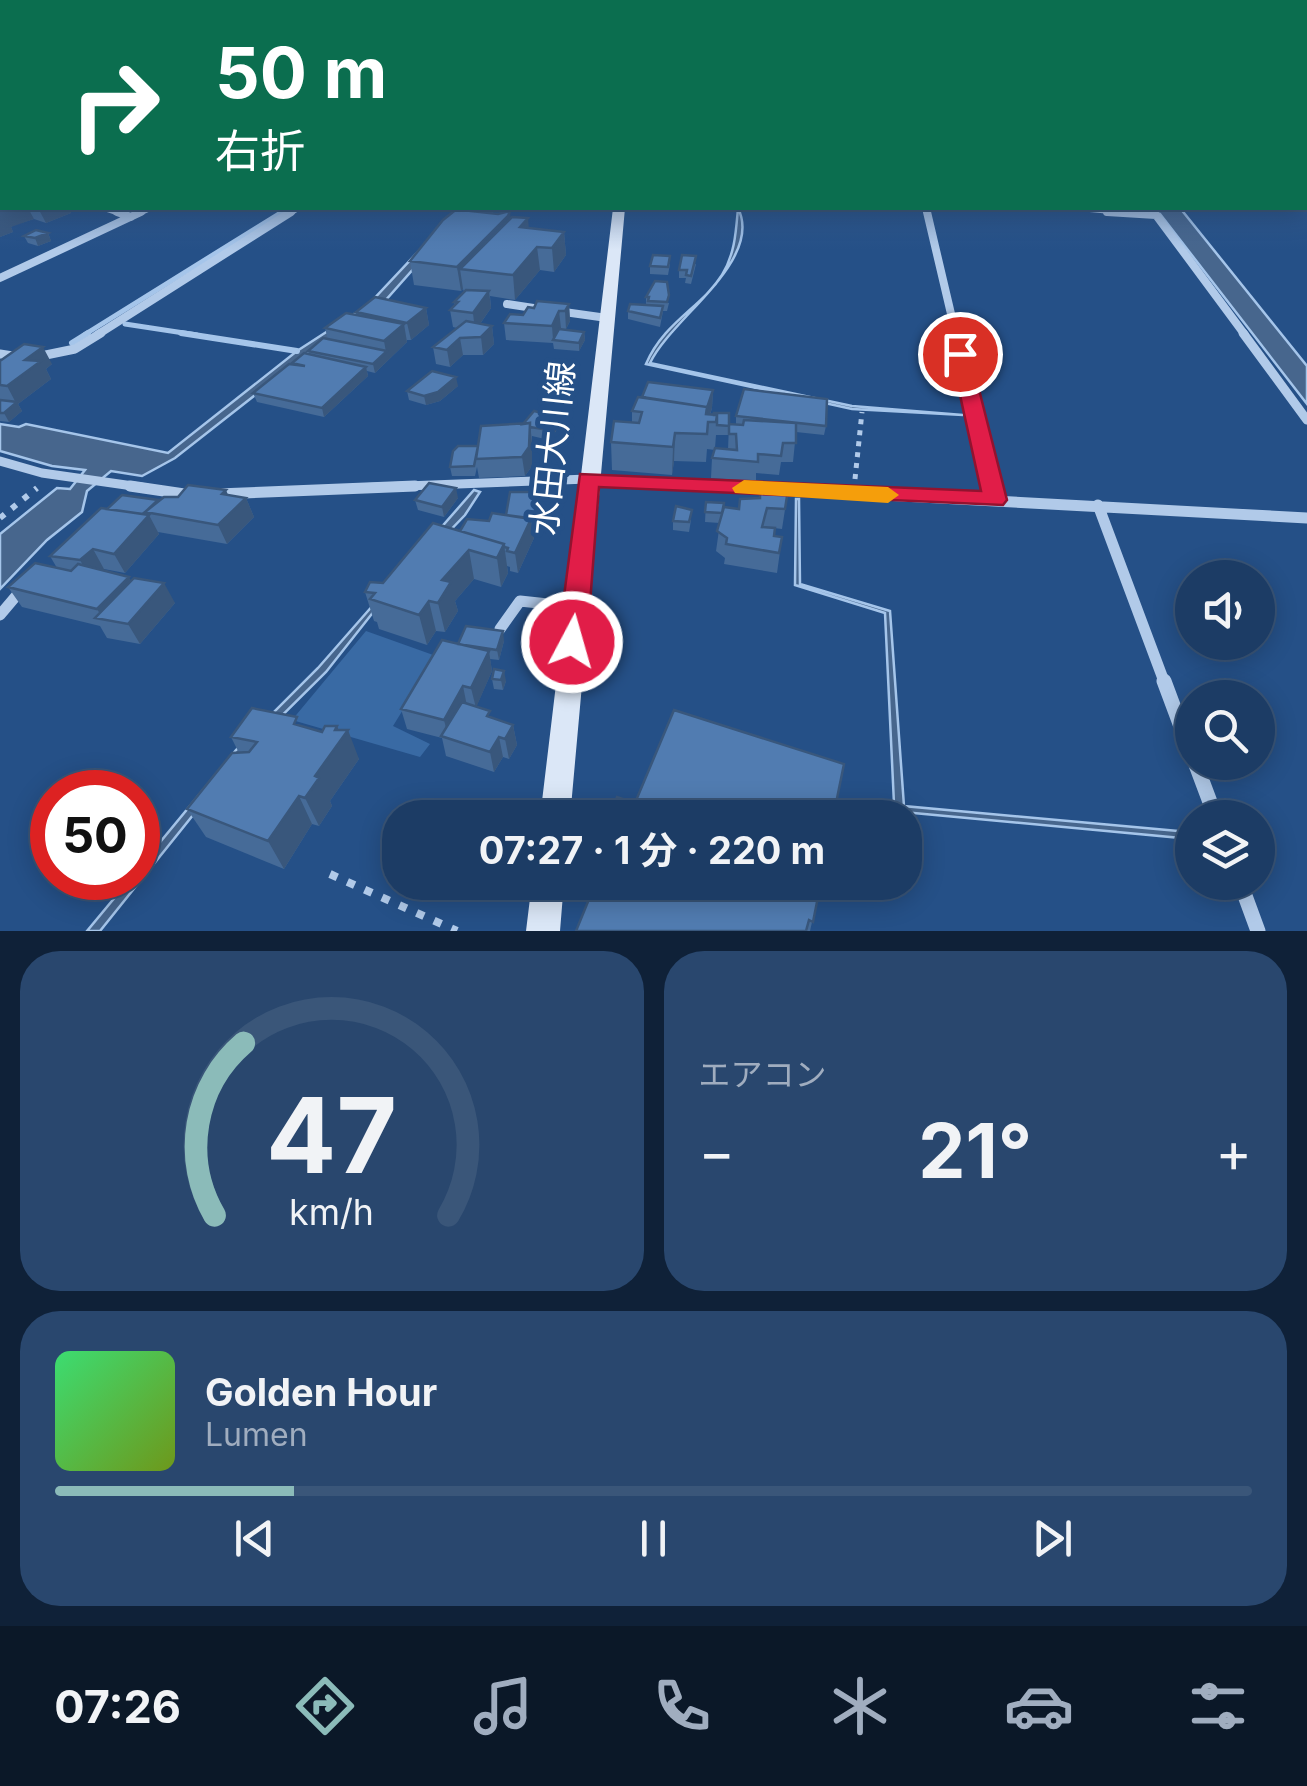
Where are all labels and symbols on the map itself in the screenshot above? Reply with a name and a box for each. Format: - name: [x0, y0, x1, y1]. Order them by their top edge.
- pin: [918, 312, 1003, 397]
- street label: 水田大川線: [522, 359, 582, 537]
- position arrow: [520, 590, 624, 694]
- speed limit sign: 50: [30, 770, 160, 900]

